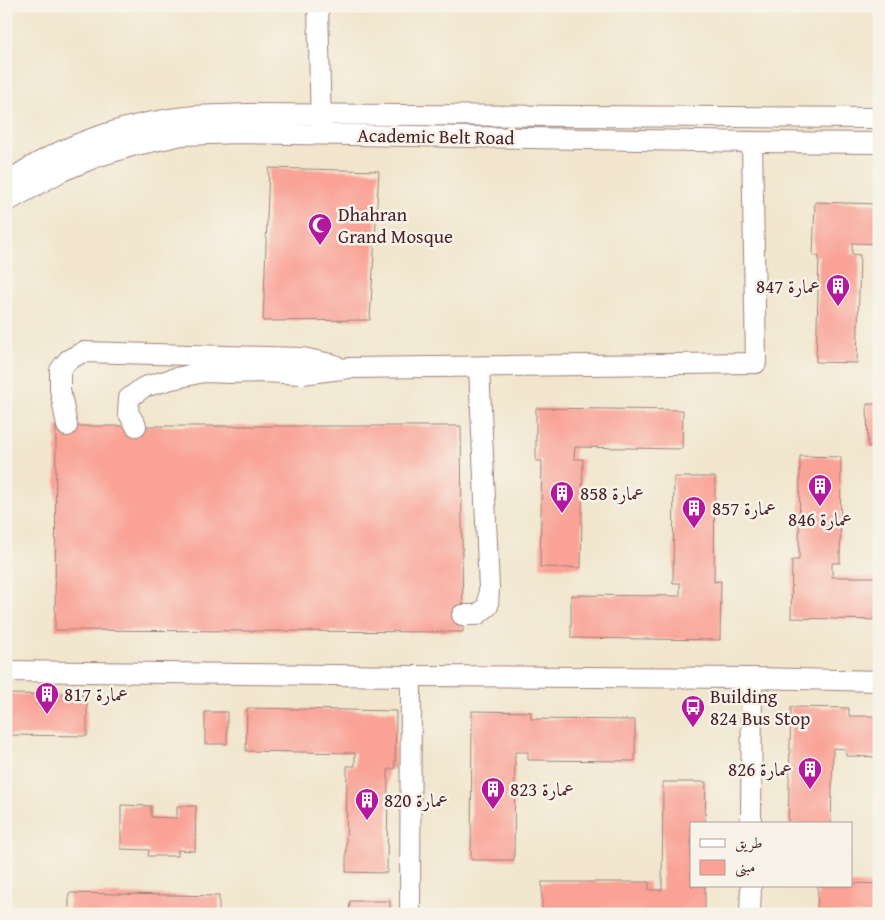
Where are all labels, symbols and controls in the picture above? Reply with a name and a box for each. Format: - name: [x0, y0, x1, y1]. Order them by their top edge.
- street label: Academic Belt Road: [357, 121, 516, 151]
- place label: Dhahran Grand Mosque: [338, 200, 453, 250]
- mosque icon: Dhahran Grand Mosque: [307, 212, 333, 246]
- place label: عمارة 847: [756, 272, 820, 300]
- building icon: عمارة 847: [825, 273, 851, 307]
- building icon: عمارة 846: [807, 473, 833, 507]
- place label: عمارة 858: [580, 479, 644, 507]
- building icon: عمارة 858: [549, 480, 575, 514]
- place label: عمارة 857: [712, 494, 776, 522]
- building icon: عمارة 857: [681, 495, 707, 529]
- place label: عمارة 846: [788, 505, 852, 533]
- place label: عمارة 817: [64, 680, 128, 708]
- building icon: عمارة 817: [34, 681, 60, 715]
- place label: Building 824 Bus Stop: [710, 682, 810, 732]
- bus stop icon: Building 824 Bus Stop: [680, 694, 706, 728]
- place label: عمارة 826: [728, 755, 792, 783]
- building icon: عمارة 826: [797, 756, 823, 790]
- place label: عمارة 823: [510, 775, 574, 803]
- building icon: عمارة 823: [480, 776, 506, 810]
- place label: عمارة 820: [384, 786, 448, 814]
- building icon: عمارة 820: [354, 787, 380, 821]
- legend: [690, 822, 852, 888]
- text: طريق: [735, 832, 762, 853]
- text: مبنى: [735, 856, 755, 878]

